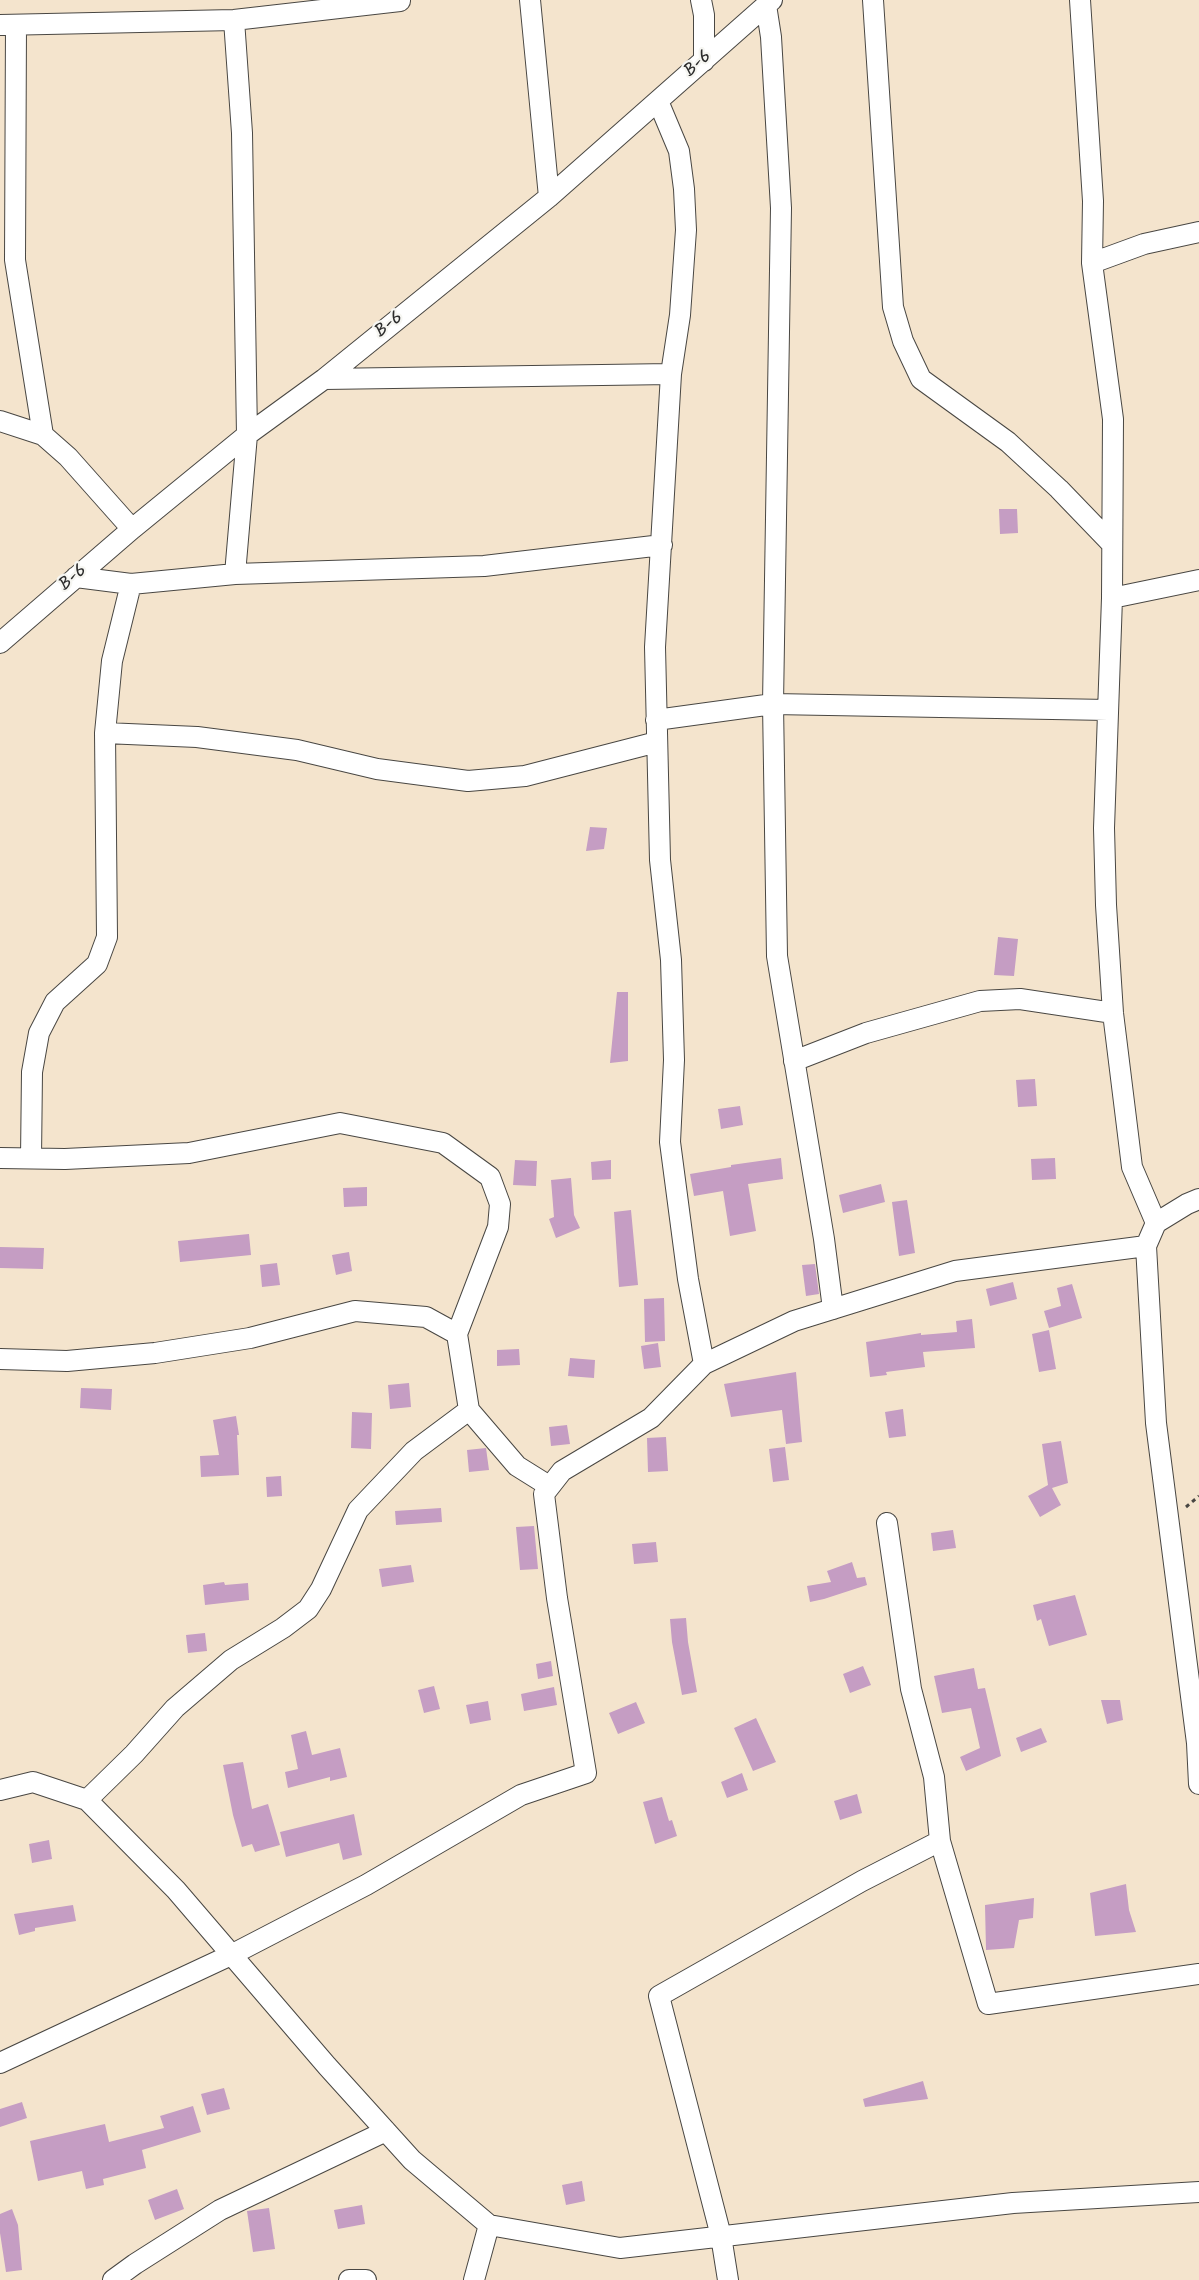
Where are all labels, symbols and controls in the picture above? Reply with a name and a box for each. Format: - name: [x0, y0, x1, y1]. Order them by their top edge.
- street label: B-6: [681, 47, 717, 83]
- street label: B-6: [372, 308, 408, 344]
- street label: B-6: [56, 561, 92, 597]

